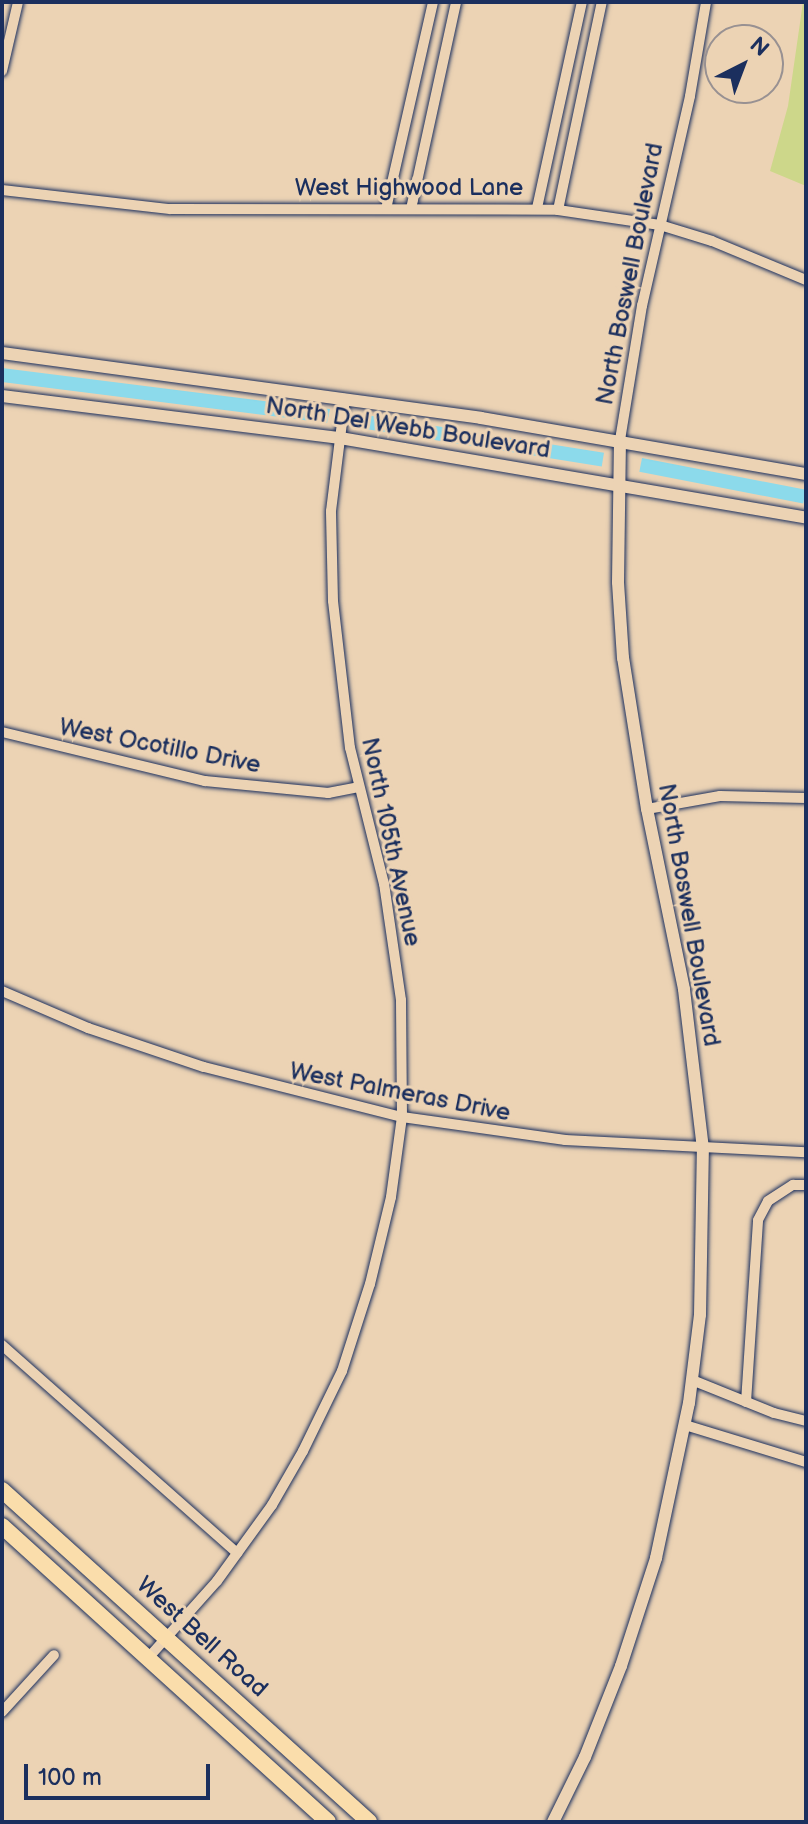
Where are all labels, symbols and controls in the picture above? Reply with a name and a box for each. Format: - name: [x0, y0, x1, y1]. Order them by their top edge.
- north arrow: [704, 24, 784, 104]
- text: N: [744, 32, 774, 63]
- street label: North Boswell Boulevard: [590, 141, 670, 407]
- street label: West Highwood Lane: [295, 174, 523, 202]
- street label: North Del Webb Boulevard: [263, 391, 553, 465]
- street label: West Ocotillo Drive: [57, 712, 263, 780]
- street label: North 105th Avenue: [355, 735, 427, 949]
- street label: North Boswell Boulevard: [652, 781, 726, 1049]
- street label: West Palmeras Drive: [287, 1056, 513, 1128]
- street label: West Bell Road: [131, 1571, 273, 1703]
- scale bar: [28, 1748, 214, 1798]
- text: 100 m: [38, 1763, 102, 1792]

